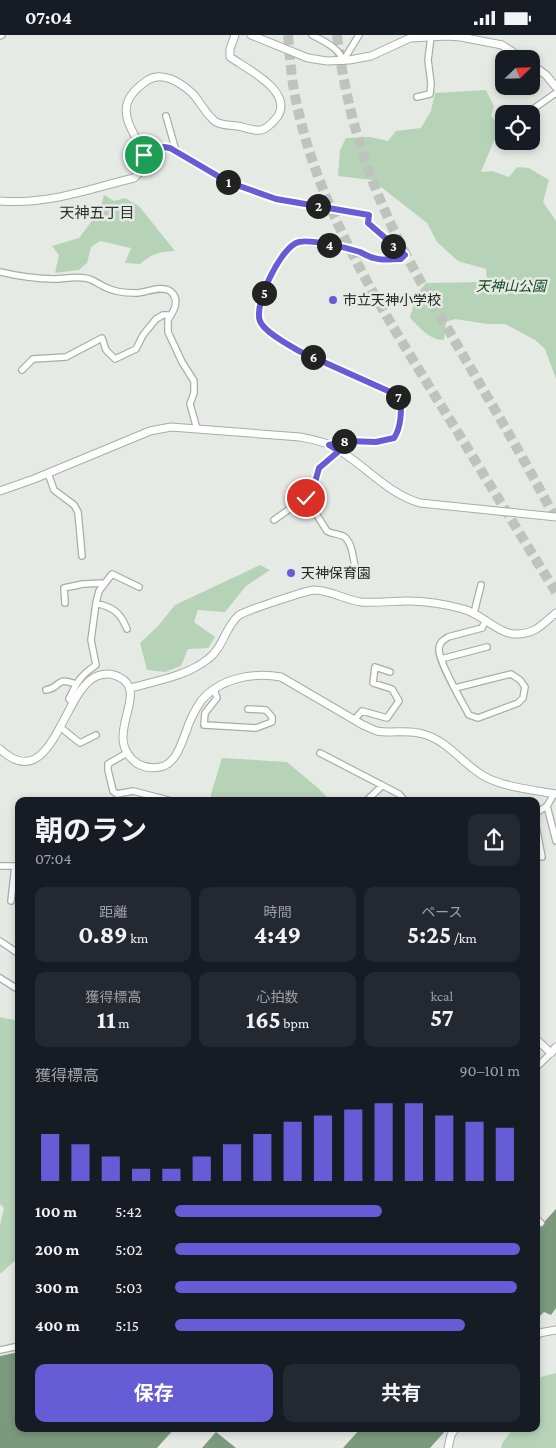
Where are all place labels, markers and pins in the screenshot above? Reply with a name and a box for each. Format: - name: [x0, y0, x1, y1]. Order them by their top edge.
- pin: [123, 134, 165, 176]
- pin: 1: [216, 169, 240, 195]
- pin: 2: [306, 193, 330, 219]
- pin: 4: [316, 233, 342, 257]
- pin: 3: [380, 233, 406, 259]
- pin: 5: [252, 281, 276, 305]
- place label: 市立天神小学校: [343, 292, 441, 308]
- marker: 市立天神小学校: [327, 294, 339, 306]
- pin: 6: [300, 345, 326, 369]
- pin: 7: [386, 385, 410, 409]
- pin: 8: [332, 429, 356, 453]
- pin: [285, 477, 327, 519]
- place label: 天神保育園: [301, 565, 371, 581]
- marker: 天神保育園: [285, 567, 297, 579]

